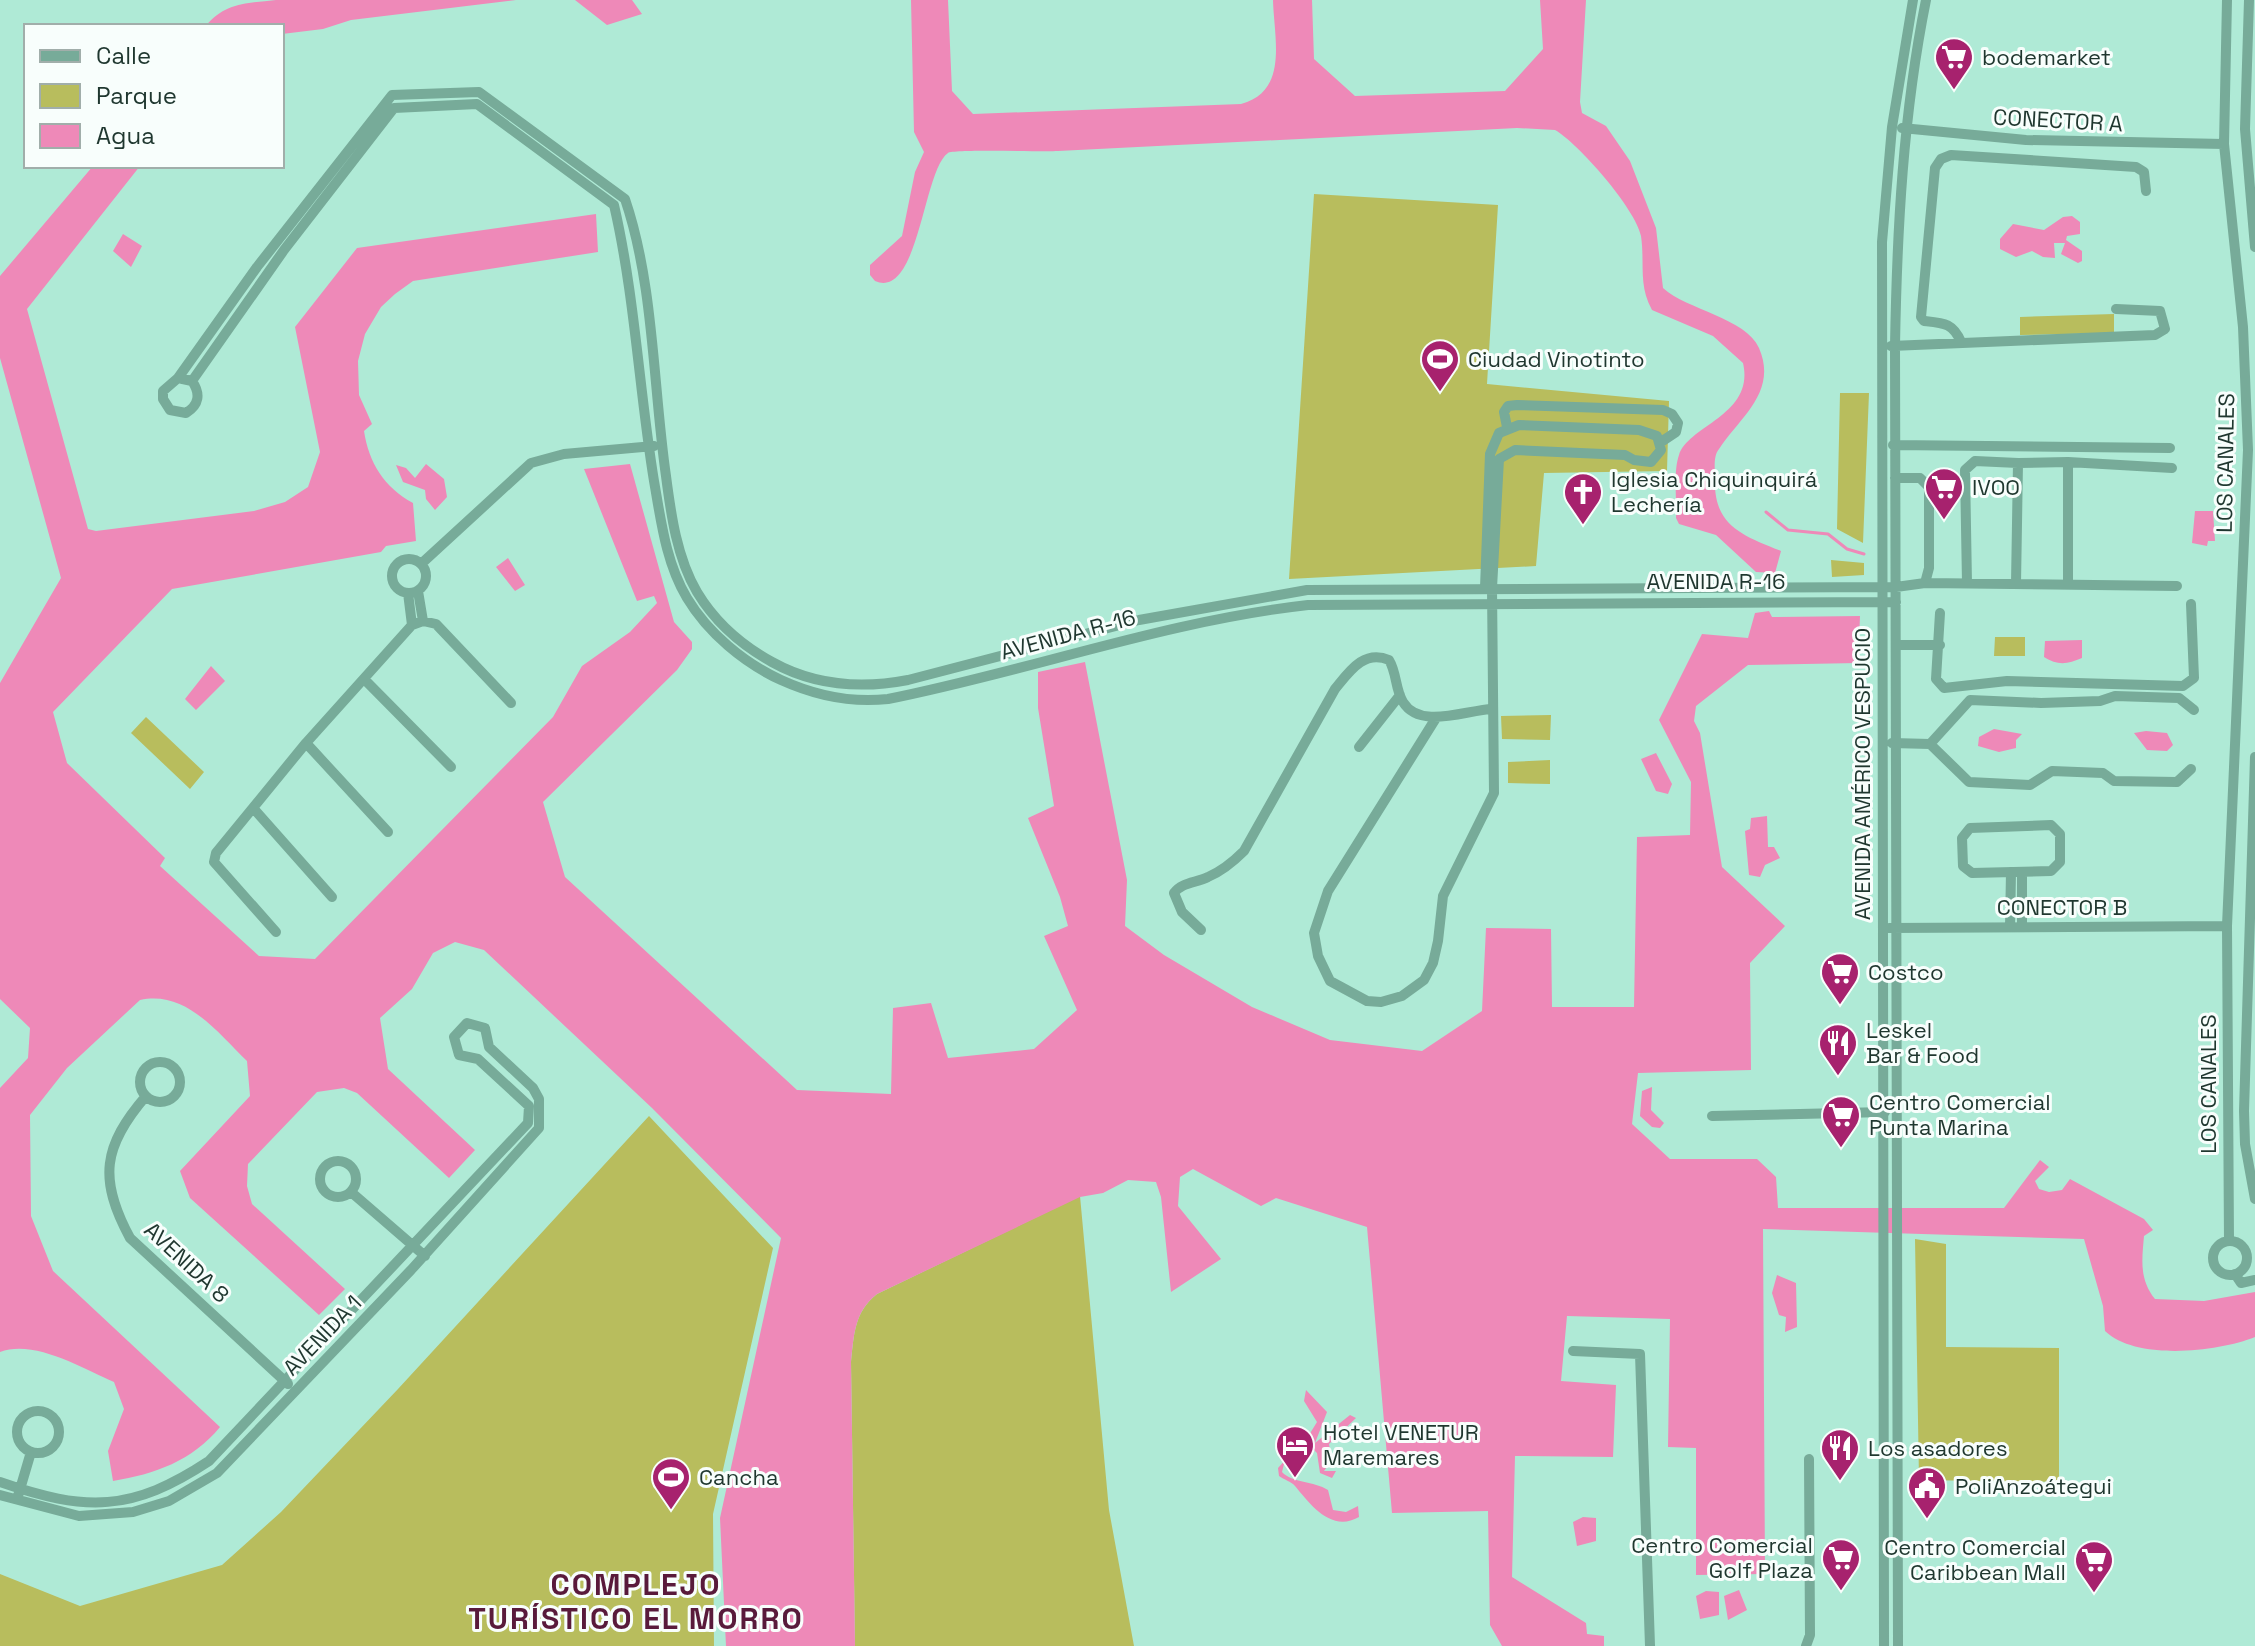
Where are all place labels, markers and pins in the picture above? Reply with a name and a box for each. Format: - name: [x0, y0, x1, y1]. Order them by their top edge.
- supermarket icon: bodemarket: [1933, 36, 1975, 91]
- place label: bodemarket: [1982, 43, 2111, 71]
- sports icon: Ciudad Vinotinto: [1419, 338, 1461, 393]
- place label: Ciudad Vinotinto: [1468, 345, 1645, 373]
- place label: Iglesia Chiquinquirá Lechería: [1611, 465, 1818, 518]
- supermarket icon: IVOO: [1923, 466, 1965, 521]
- church icon: Iglesia Chiquinquirá Lechería: [1562, 471, 1604, 526]
- place label: IVOO: [1972, 473, 2020, 501]
- supermarket icon: Costco: [1819, 951, 1861, 1006]
- place label: Costco: [1868, 958, 1944, 986]
- place label: Leskel Bar & Food: [1866, 1016, 1979, 1069]
- restaurant icon: Leskel Bar & Food: [1817, 1022, 1859, 1077]
- place label: Centro Comercial Punta Marina: [1869, 1088, 2051, 1141]
- supermarket icon: Centro Comercial Punta Marina: [1820, 1094, 1862, 1149]
- place label: Hotel VENETUR Maremares: [1323, 1418, 1479, 1471]
- hotel icon: Hotel VENETUR Maremares: [1274, 1424, 1316, 1479]
- restaurant icon: Los asadores: [1819, 1427, 1861, 1482]
- place label: Los asadores: [1868, 1434, 2007, 1462]
- sports icon: Cancha: [650, 1456, 692, 1511]
- place label: Cancha: [699, 1463, 779, 1491]
- public building icon: PoliAnzoátegui: [1906, 1465, 1948, 1520]
- place label: PoliAnzoátegui: [1955, 1472, 2112, 1500]
- place label: Centro Comercial Golf Plaza: [1631, 1531, 1813, 1584]
- place label: Centro Comercial Caribbean Mall: [1884, 1533, 2066, 1586]
- supermarket icon: Centro Comercial Golf Plaza: [1820, 1537, 1862, 1592]
- supermarket icon: Centro Comercial Caribbean Mall: [2073, 1539, 2115, 1594]

